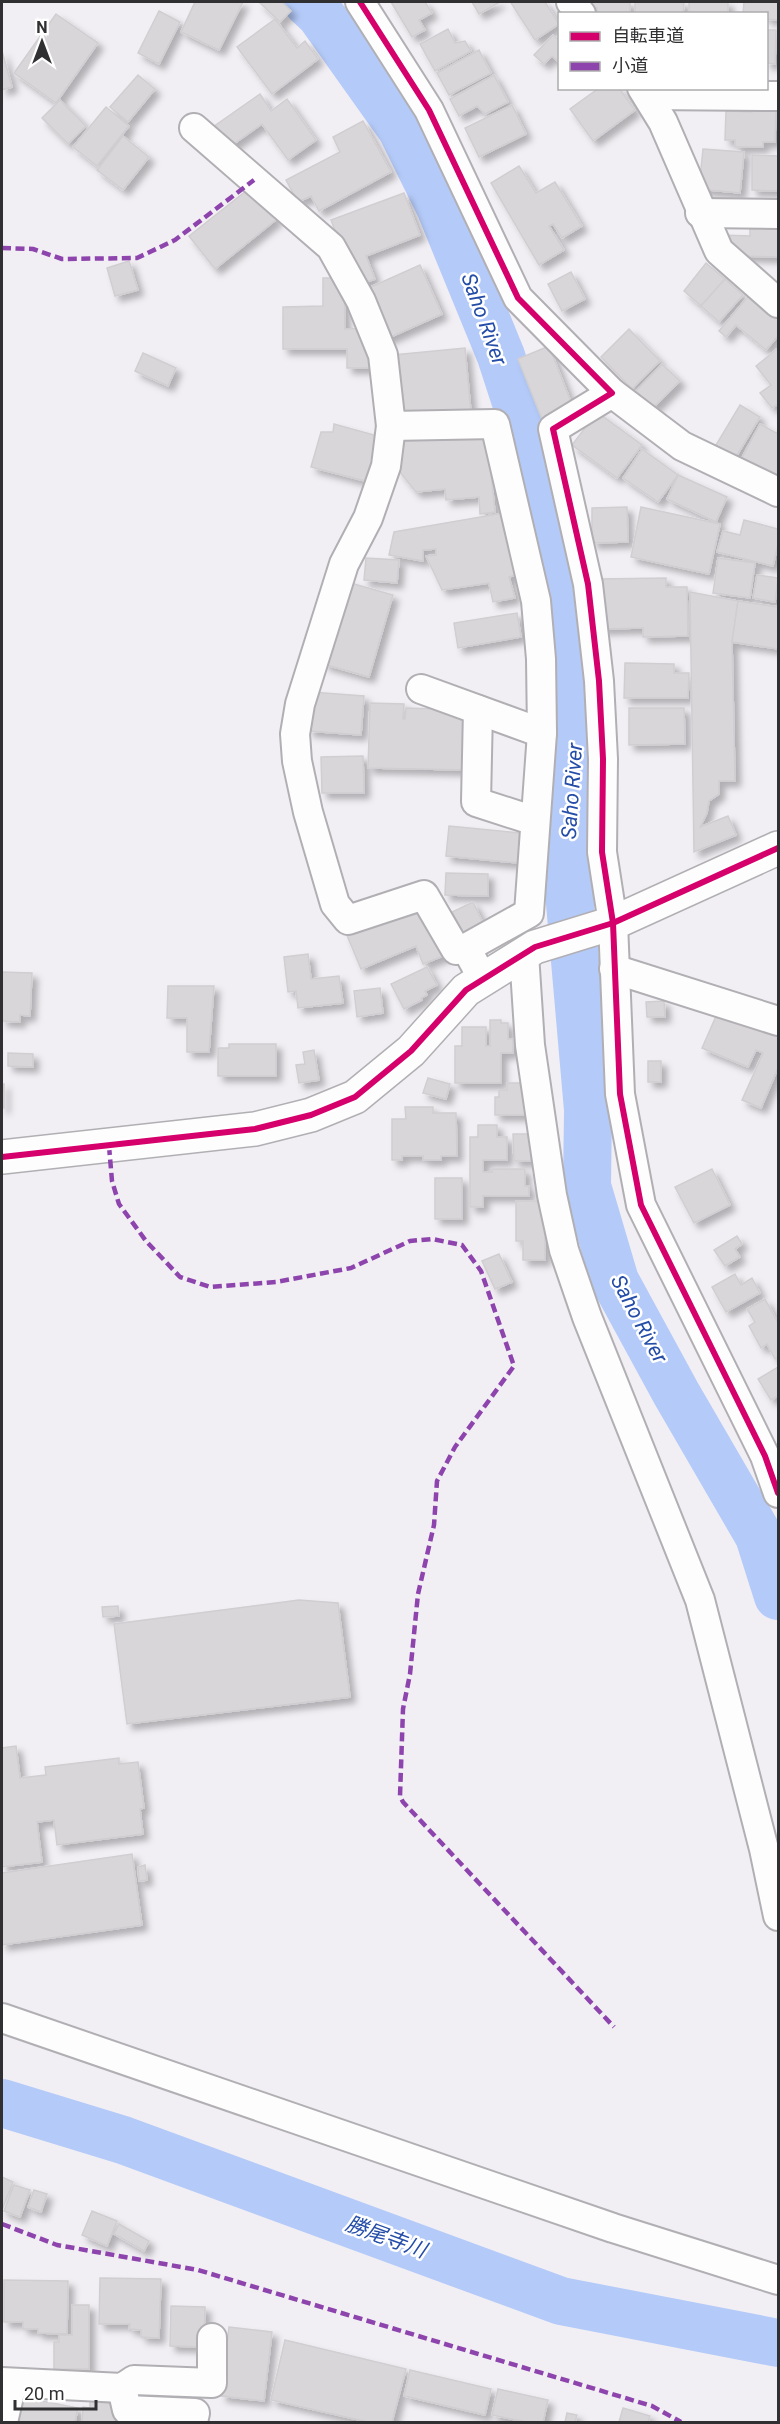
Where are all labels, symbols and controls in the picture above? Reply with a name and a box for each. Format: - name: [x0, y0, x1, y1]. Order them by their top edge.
- north arrow: [12, 12, 72, 72]
- legend: [558, 12, 768, 90]
- text: N: [36, 18, 48, 37]
- text: 自転車道: [612, 25, 684, 46]
- text: 小道: [612, 55, 648, 76]
- water label: Saho River: [456, 270, 512, 369]
- water label: Saho River: [557, 741, 587, 840]
- water label: Saho River: [606, 1271, 673, 1368]
- water label: 勝尾寺川: [342, 2211, 431, 2263]
- scale bar: [15, 2373, 96, 2411]
- text: 20 m: [24, 2383, 64, 2404]

